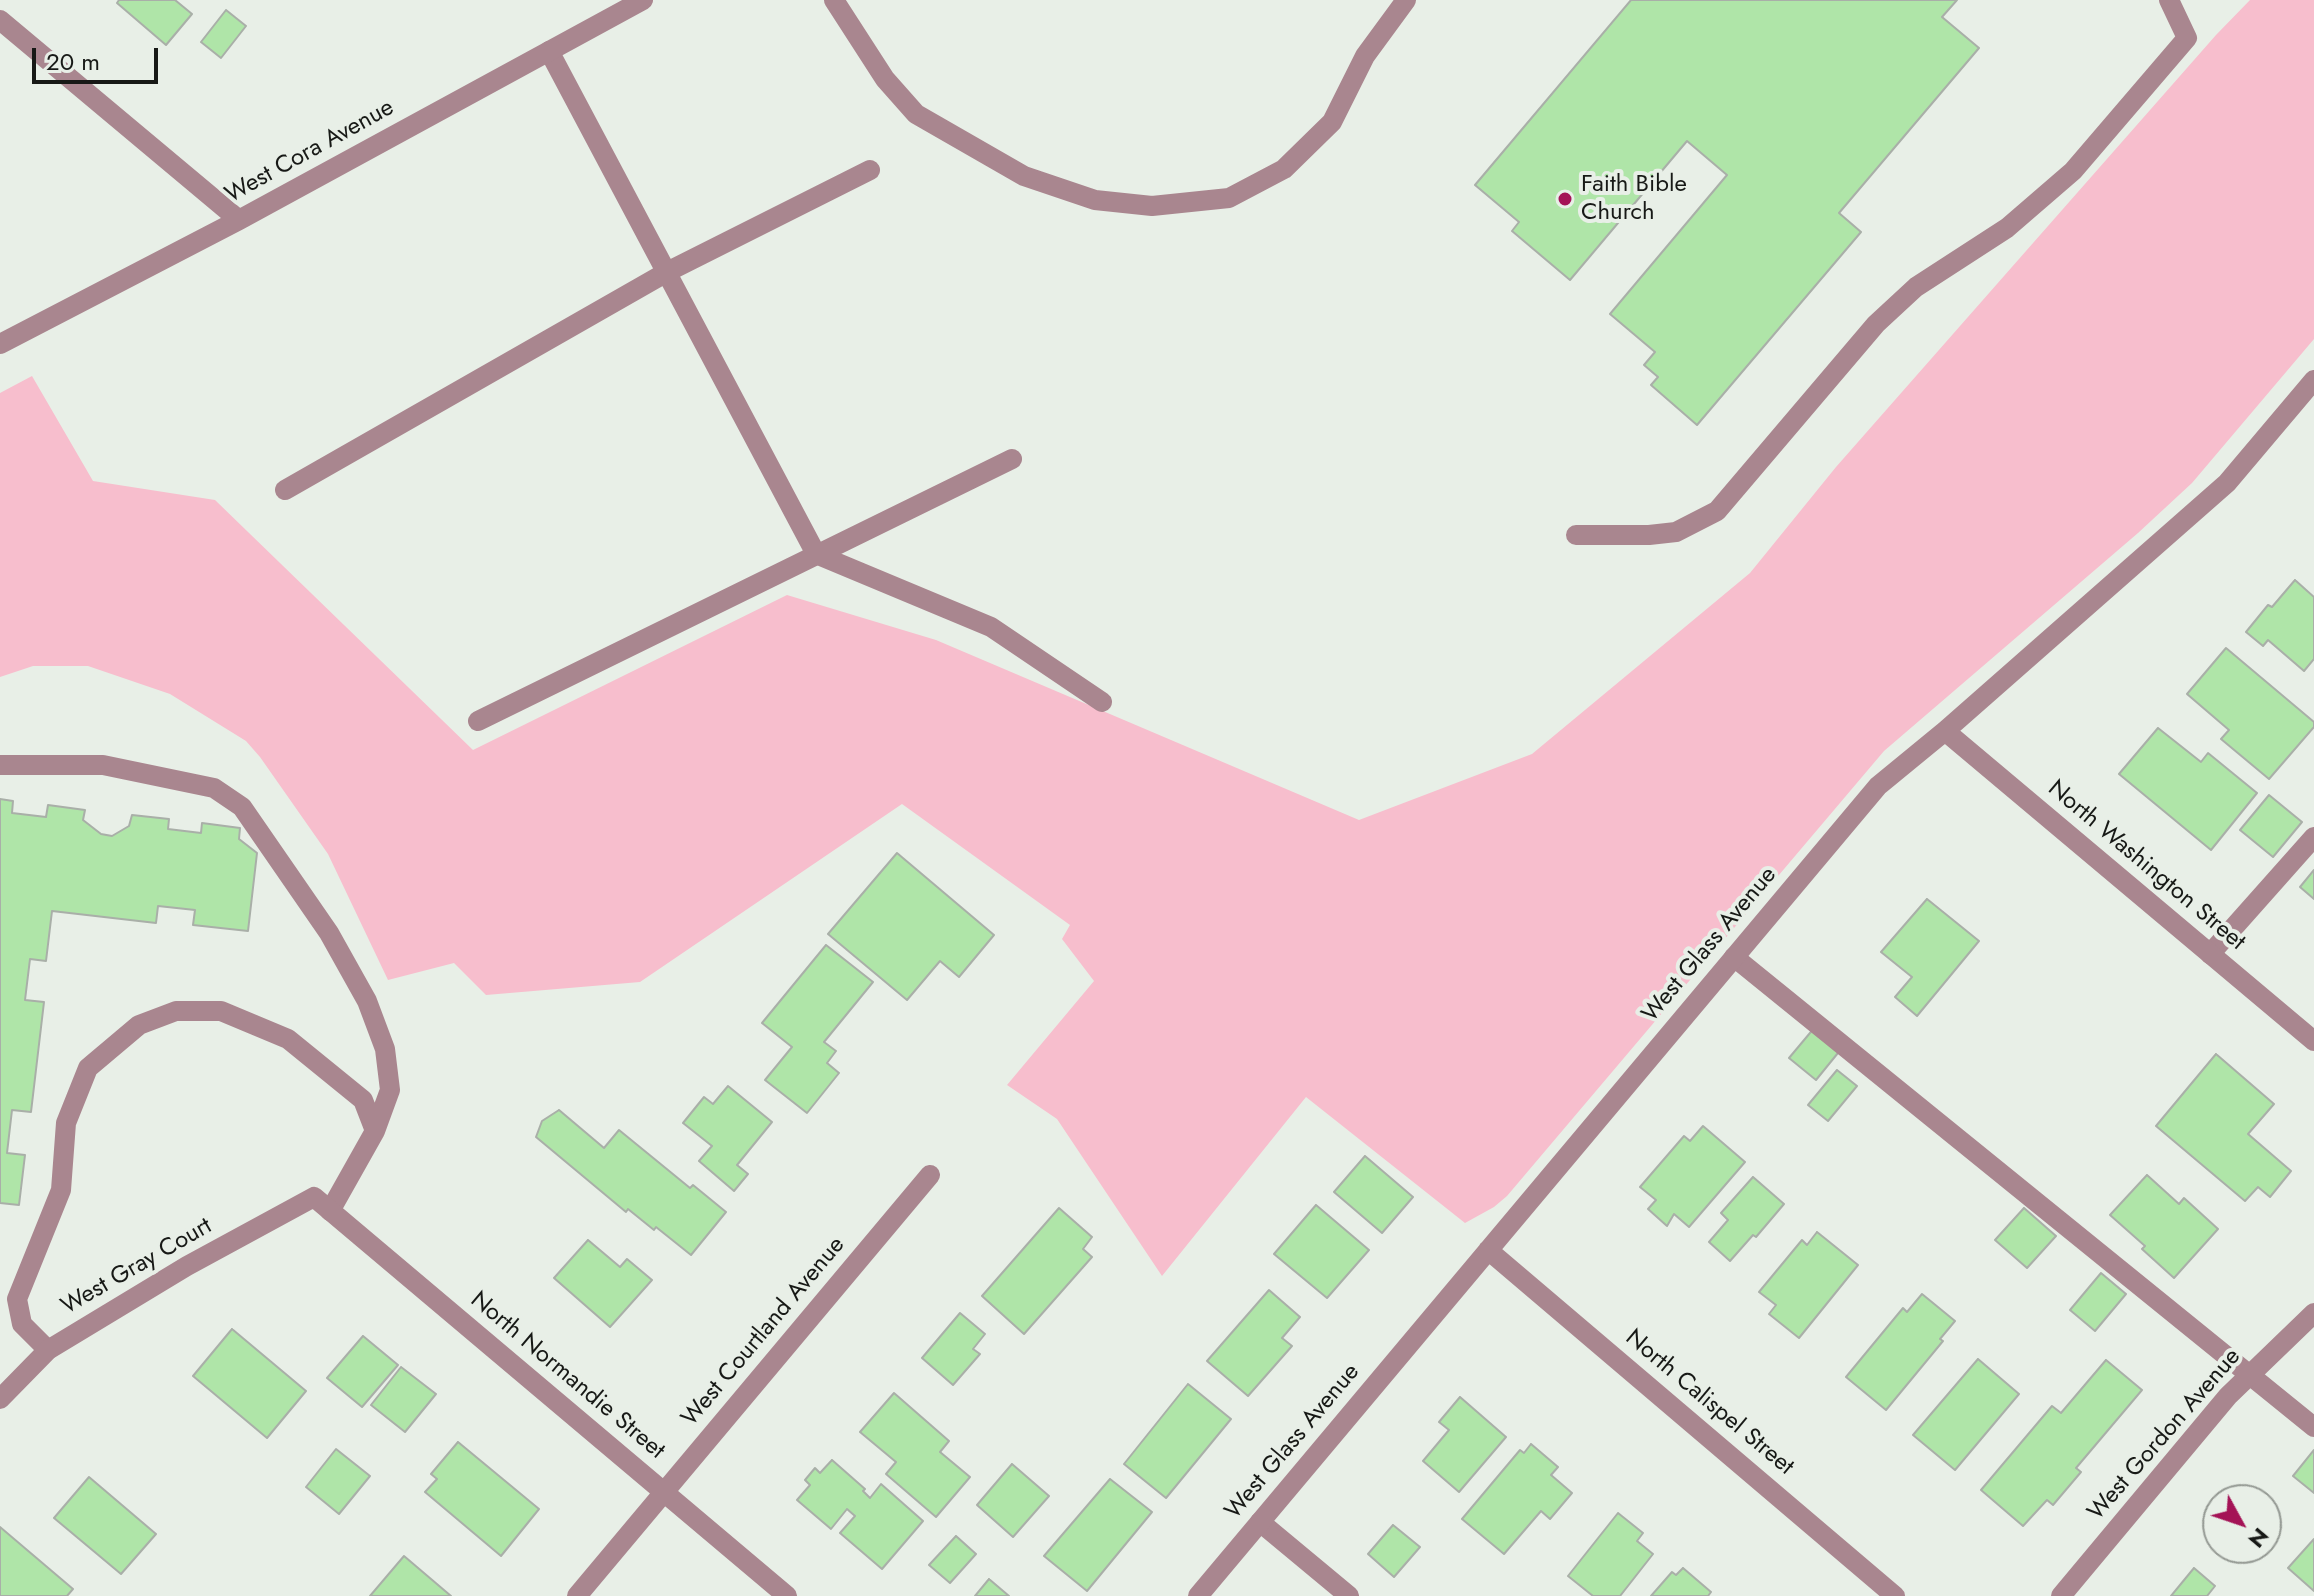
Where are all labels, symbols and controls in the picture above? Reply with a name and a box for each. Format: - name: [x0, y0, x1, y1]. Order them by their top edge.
- scale bar: [36, 32, 162, 82]
- text: 20 m: [46, 44, 100, 79]
- street label: West Cora Avenue: [221, 94, 399, 210]
- place label: Faith Bible Church: [1581, 171, 1687, 227]
- marker: Faith Bible Church: [1556, 190, 1574, 208]
- street label: North Washington Street: [2041, 775, 2251, 957]
- street label: West Glass Avenue: [1637, 862, 1783, 1028]
- street label: West Gray Court: [57, 1212, 217, 1322]
- street label: West Courtland Avenue: [676, 1231, 852, 1433]
- street label: North Normandie Street: [464, 1286, 670, 1466]
- street label: North Calispel Street: [1619, 1324, 1799, 1482]
- street label: West Gordon Avenue: [2083, 1343, 2247, 1527]
- street label: West Glass Avenue: [1220, 1359, 1366, 1525]
- north arrow: [2202, 1484, 2282, 1564]
- text: N: [2241, 1521, 2277, 1555]

